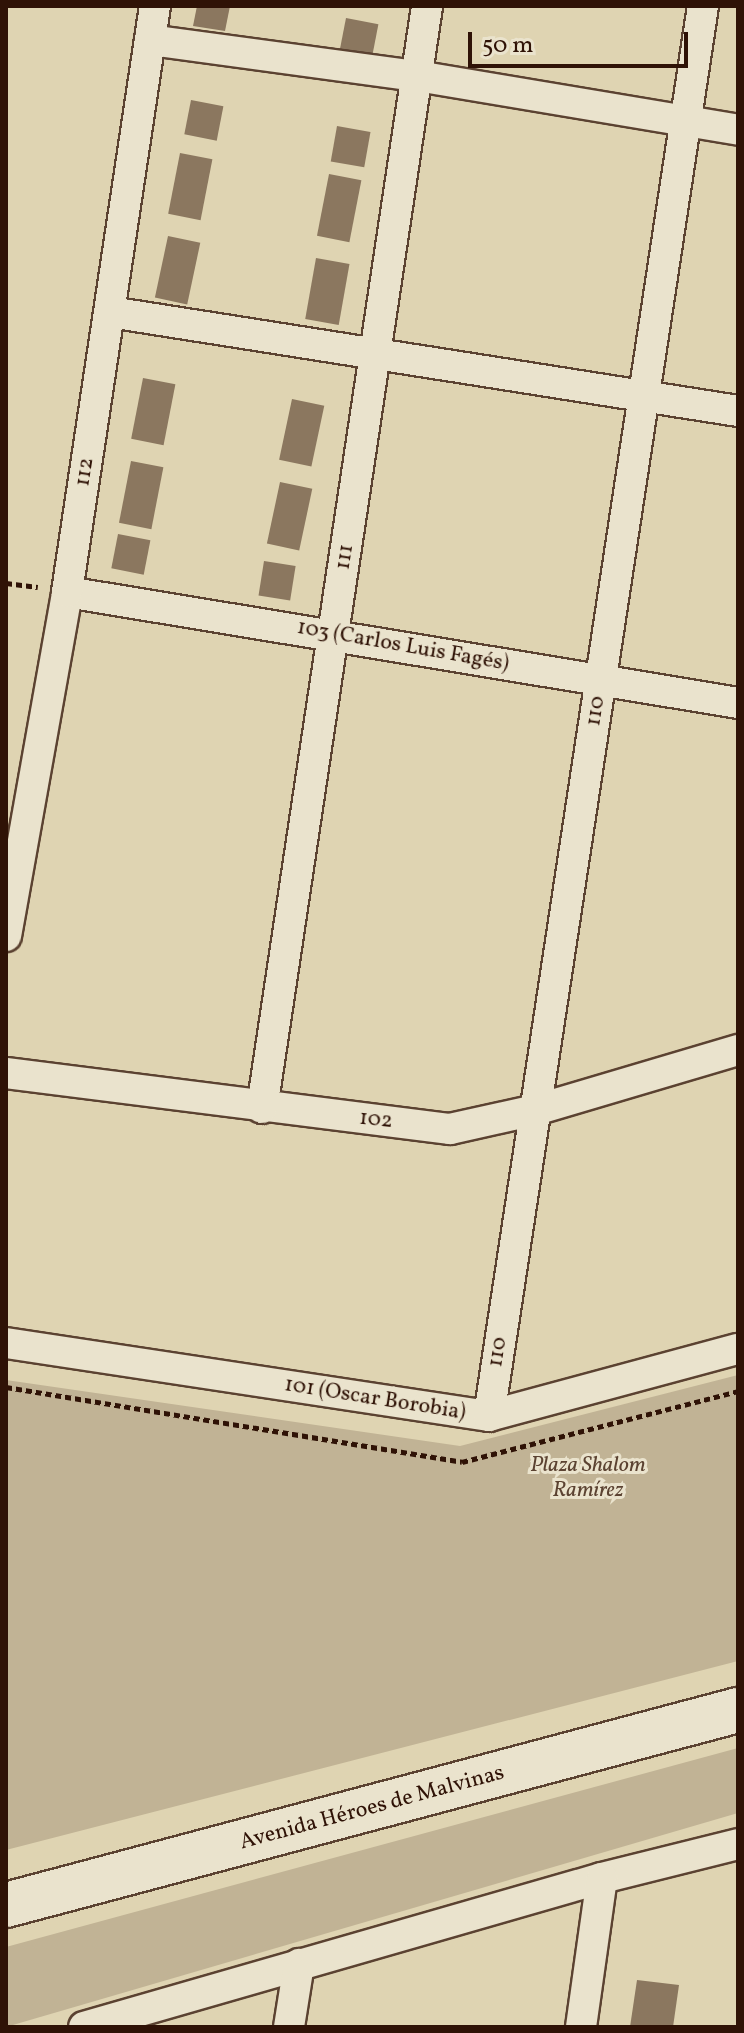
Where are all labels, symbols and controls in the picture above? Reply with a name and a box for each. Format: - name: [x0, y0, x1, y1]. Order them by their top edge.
- scale bar: [472, 16, 692, 66]
- text: 50 m: [482, 29, 534, 63]
- street label: 112: [70, 456, 100, 488]
- street label: 111: [330, 542, 360, 572]
- street label: 103 (Carlos Luis Fagés): [295, 614, 511, 678]
- street label: 110: [581, 694, 611, 728]
- street label: 102: [358, 1105, 394, 1135]
- street label: 110: [483, 1335, 513, 1369]
- street label: 101 (Oscar Borobia): [282, 1372, 468, 1426]
- park label: Plaza Shalom Ramírez: [530, 1452, 646, 1504]
- street label: Avenida Héroes de Malvinas: [237, 1760, 507, 1856]

